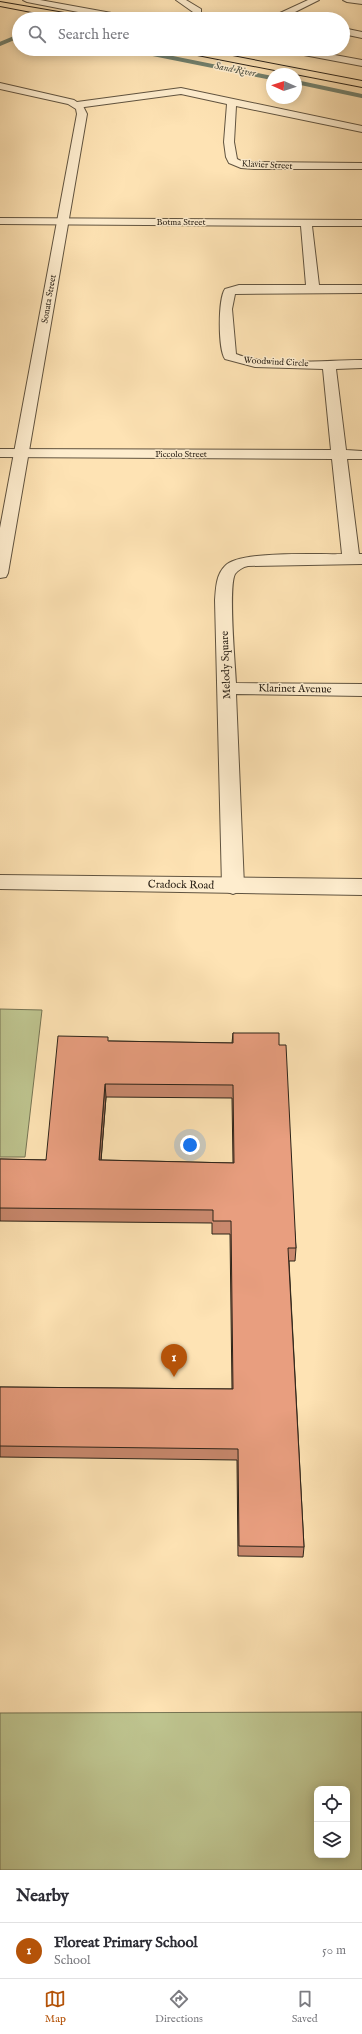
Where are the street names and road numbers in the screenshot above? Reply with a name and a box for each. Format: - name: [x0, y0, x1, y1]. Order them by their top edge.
- street label: Klavier Street: [241, 158, 293, 172]
- street label: Botma Street: [156, 217, 206, 228]
- street label: Sonata Street: [39, 274, 59, 324]
- street label: Woodwind Circle: [243, 355, 309, 369]
- street label: Piccolo Street: [155, 449, 207, 460]
- street label: Melody Square: [218, 631, 234, 699]
- street label: Klarinet Avenue: [258, 681, 332, 697]
- street label: Cradock Road: [148, 877, 214, 893]

